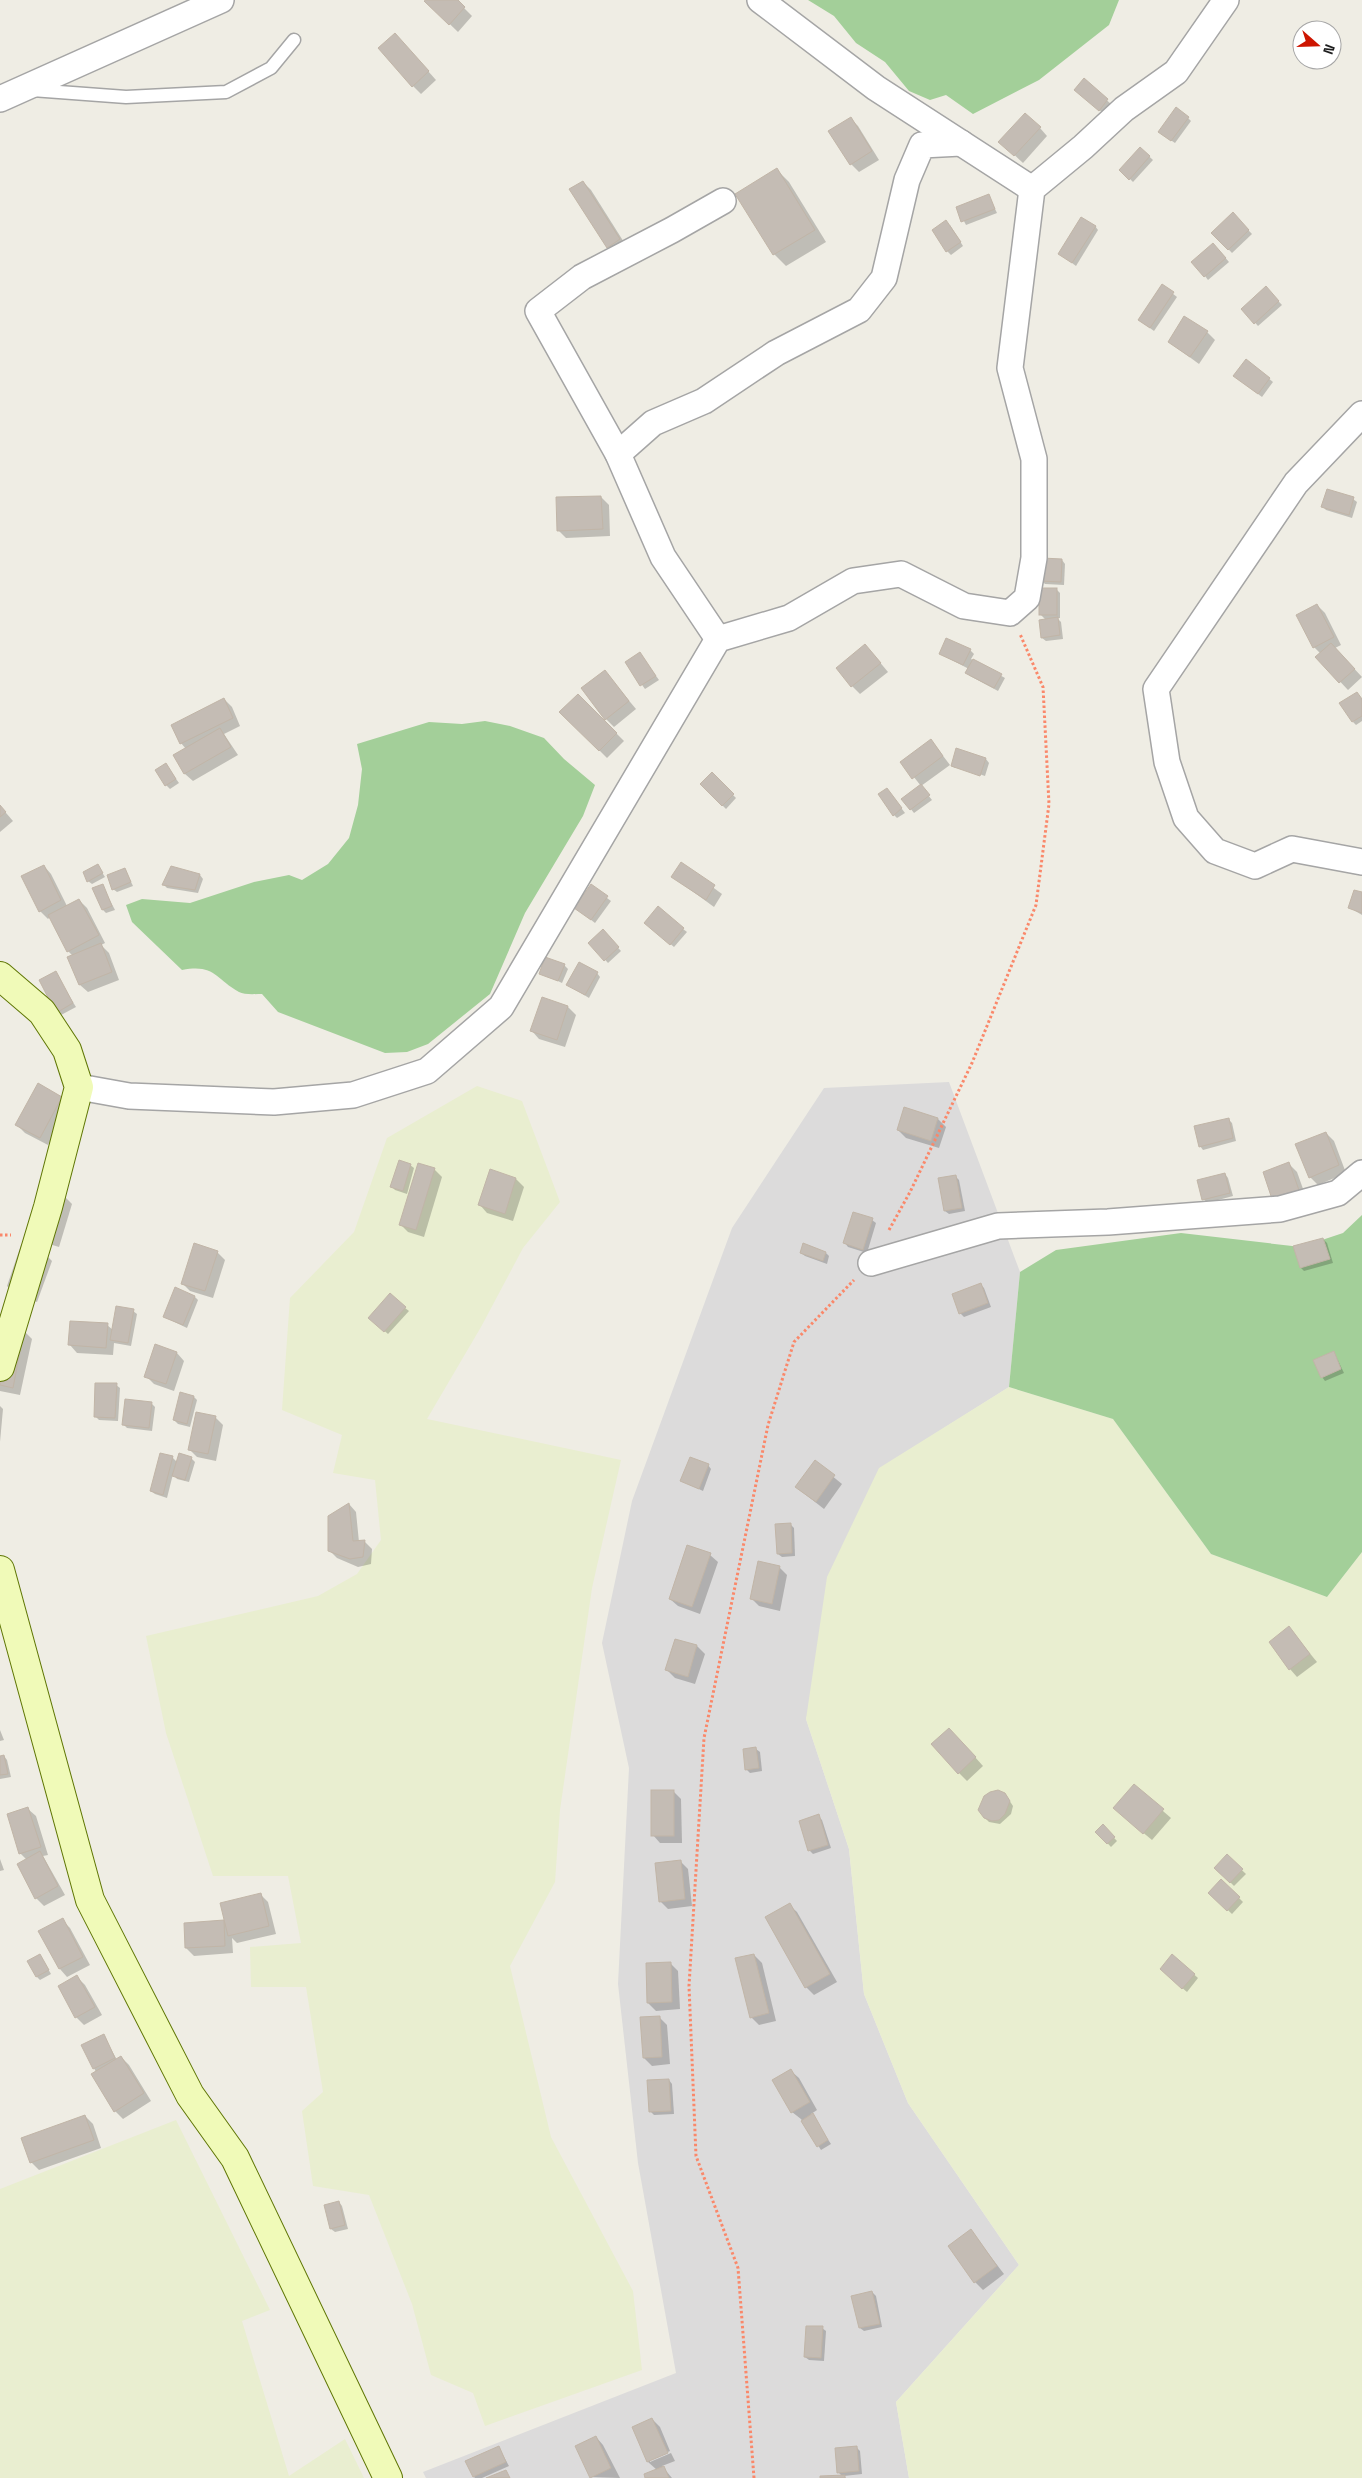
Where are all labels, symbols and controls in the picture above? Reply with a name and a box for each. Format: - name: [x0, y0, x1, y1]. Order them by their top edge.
- north arrow: [1292, 20, 1342, 70]
- text: N: [1319, 42, 1339, 57]

